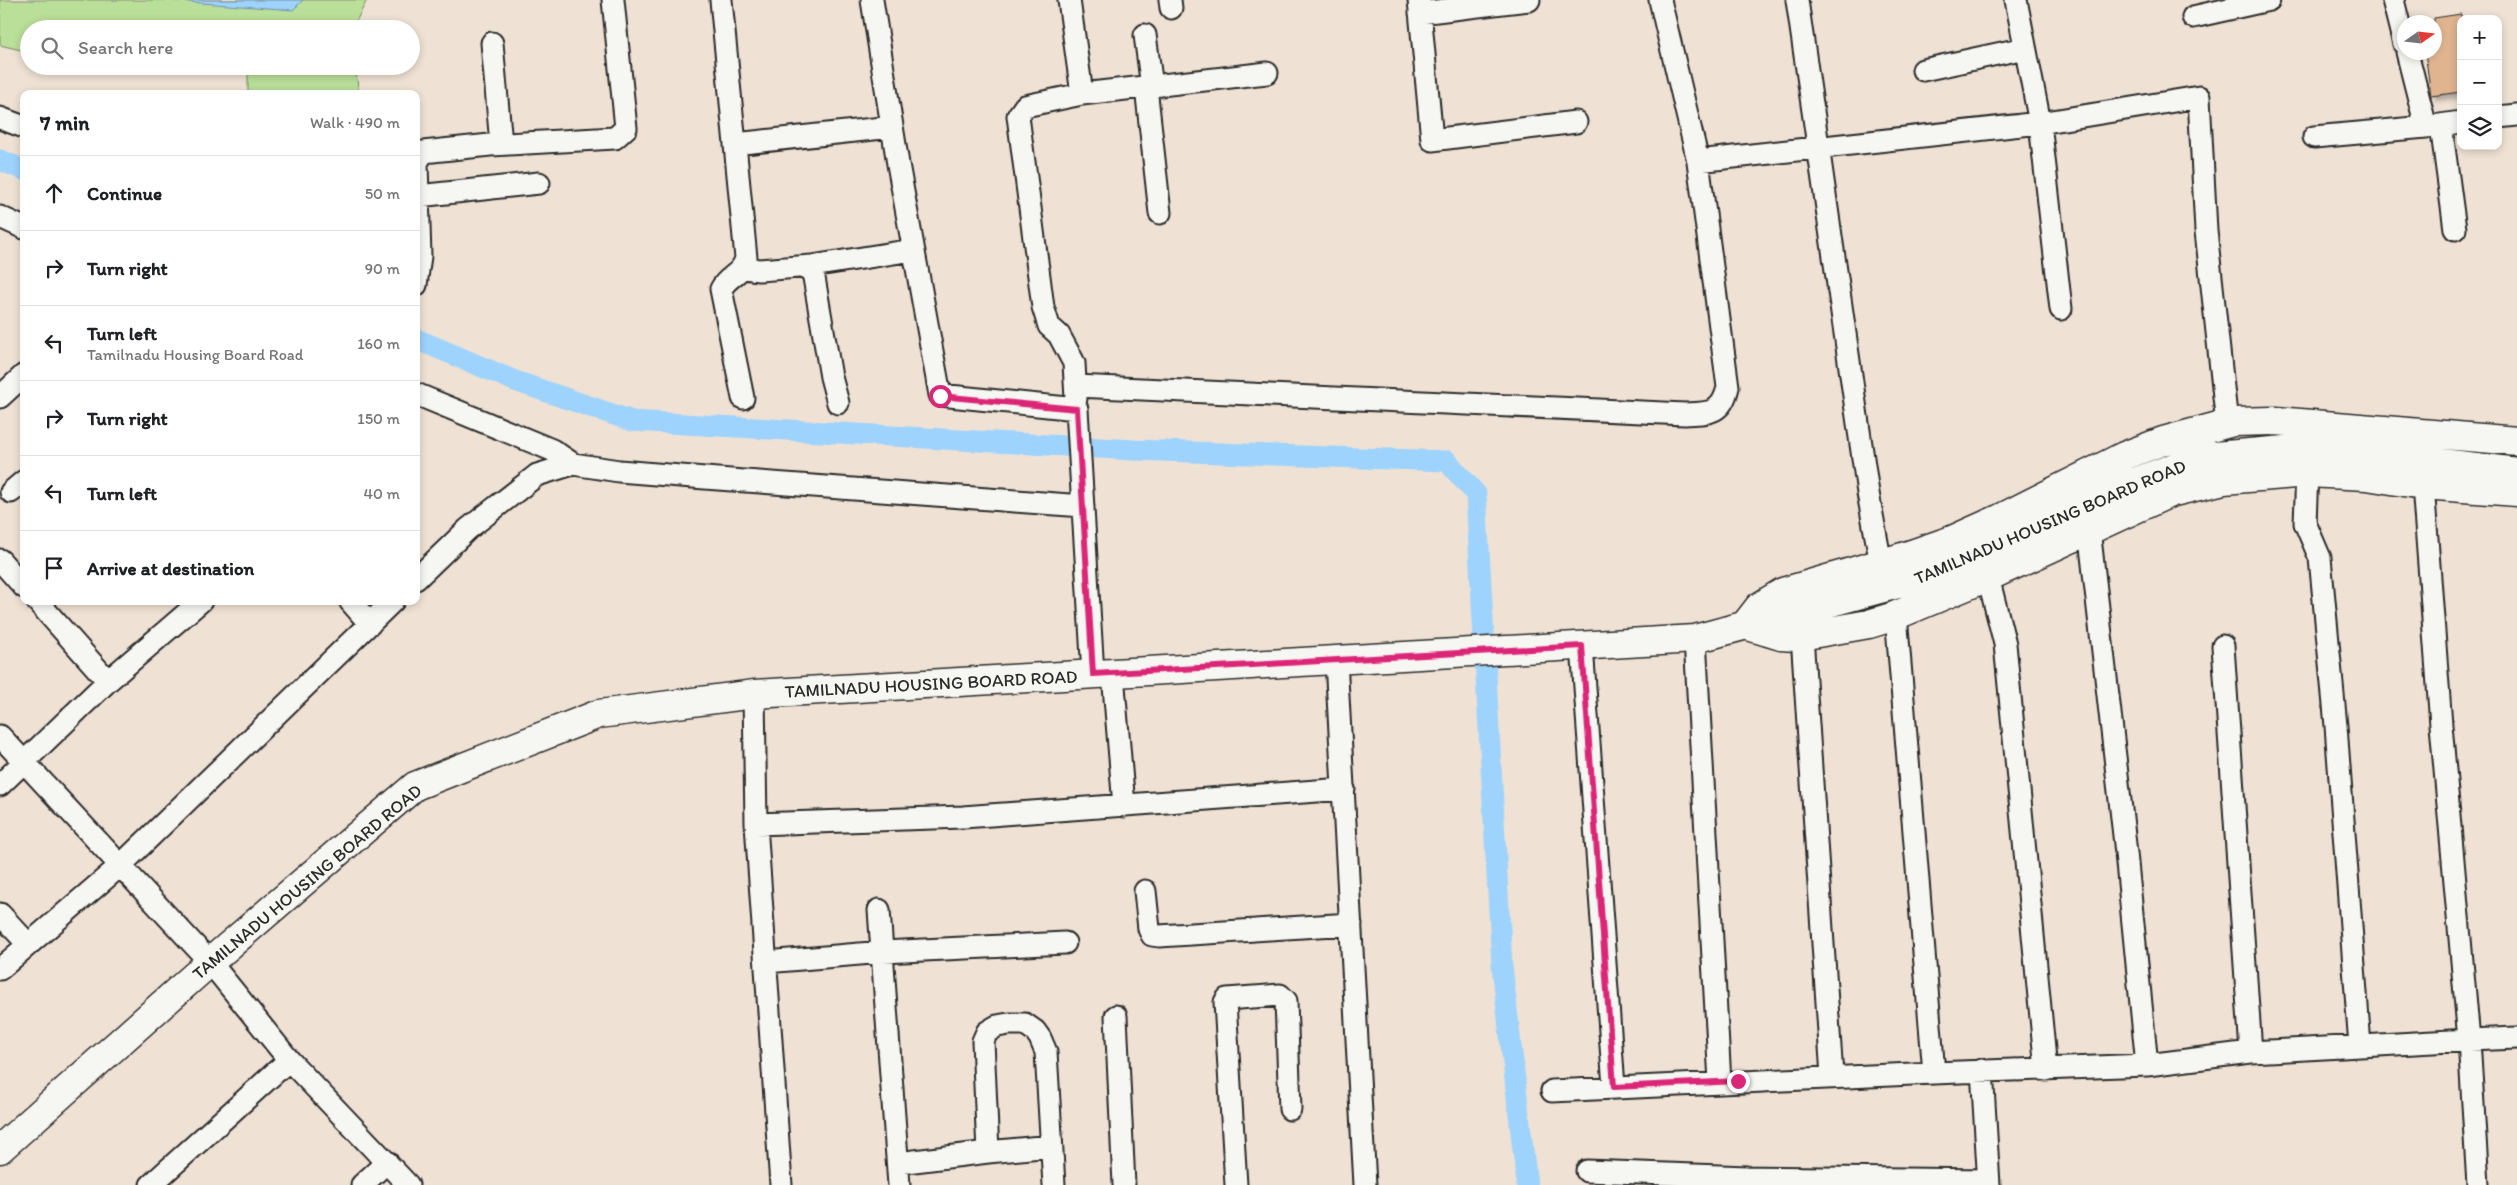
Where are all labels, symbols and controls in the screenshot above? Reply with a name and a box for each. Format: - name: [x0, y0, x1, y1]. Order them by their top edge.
- north arrow: [2397, 15, 2442, 60]
- map controls: [2457, 15, 2502, 150]
- button: +: [2457, 15, 2502, 60]
- search box: [20, 20, 420, 75]
- icon: search: [38, 34, 66, 62]
- text: Search here: [78, 36, 173, 59]
- button: −: [2457, 60, 2502, 105]
- button: layers: [2457, 105, 2502, 150]
- text: 7 min: [40, 110, 89, 135]
- text: Walk · 490 m: [310, 113, 400, 132]
- icon: ahead: [40, 179, 68, 207]
- text: Continue: [87, 182, 162, 205]
- text: 50 m: [365, 184, 400, 203]
- icon: right: [40, 254, 68, 282]
- text: Turn right: [87, 257, 168, 280]
- text: 90 m: [365, 259, 400, 278]
- text: Turn left: [87, 322, 157, 345]
- icon: left: [40, 329, 68, 357]
- text: 160 m: [357, 334, 400, 353]
- text: Tamilnadu Housing Board Road: [87, 345, 304, 364]
- route start: [929, 385, 952, 408]
- icon: right: [40, 404, 68, 432]
- text: Turn right: [87, 407, 168, 430]
- text: 150 m: [357, 409, 400, 428]
- street label: TAMILNADU HOUSING BOARD ROAD: [1911, 455, 2189, 589]
- icon: left: [40, 479, 68, 507]
- text: Turn left: [87, 482, 157, 505]
- text: 40 m: [363, 484, 400, 503]
- icon: arrive: [40, 554, 68, 582]
- text: Arrive at destination: [87, 557, 254, 580]
- street label: TAMILNADU HOUSING BOARD ROAD: [784, 665, 1078, 703]
- street label: TAMILNADU HOUSING BOARD ROAD: [188, 779, 426, 985]
- route end: [1727, 1070, 1750, 1093]

